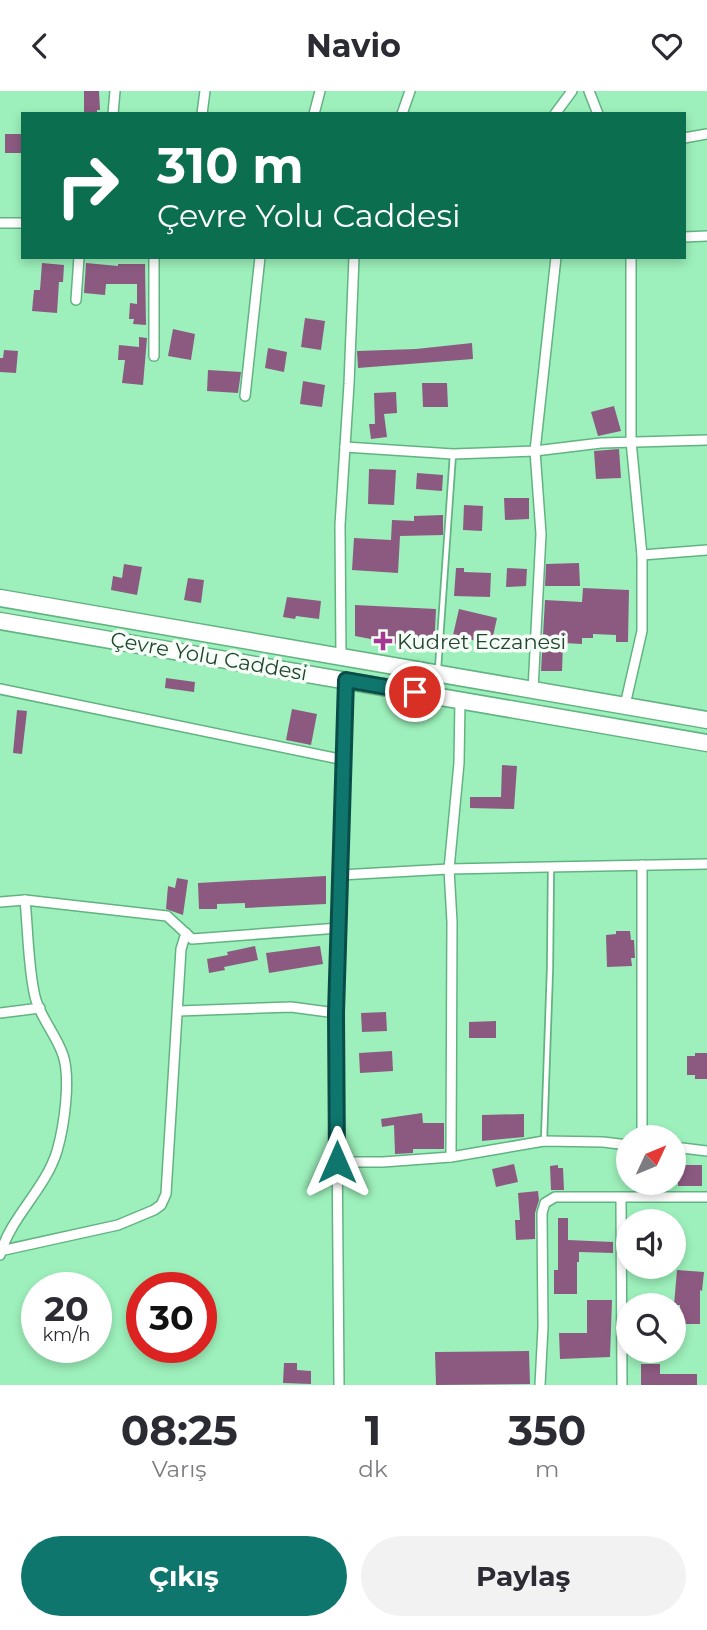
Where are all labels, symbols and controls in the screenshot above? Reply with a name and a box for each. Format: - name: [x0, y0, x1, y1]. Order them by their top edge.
- text: Navio: [306, 26, 401, 65]
- icon: back: [21, 27, 59, 65]
- icon: heart: [648, 27, 686, 65]
- text: 310 m: [157, 136, 304, 195]
- icon: right: [42, 140, 133, 231]
- text: Çevre Yolu Caddesi: [157, 196, 461, 235]
- street label: Çevre Yolu Caddesi: [109, 626, 309, 686]
- place label: Kudret Eczanesi: [397, 629, 566, 654]
- marker: Kudret Eczanesi: [375, 633, 391, 649]
- pin: [385, 662, 445, 722]
- icon: arrive: [396, 673, 434, 711]
- position arrow: [300, 1125, 374, 1199]
- north arrow: [616, 1125, 686, 1195]
- map controls: [616, 1125, 686, 1363]
- button: sound: [616, 1209, 686, 1279]
- speed limit sign: 30: [126, 1272, 217, 1363]
- text: 20: [44, 1287, 89, 1330]
- button: search: [616, 1293, 686, 1363]
- text: km/h: [42, 1324, 91, 1346]
- text: 08:25: [121, 1404, 238, 1456]
- text: 1: [365, 1404, 381, 1456]
- text: 350: [508, 1404, 586, 1456]
- text: Varış: [152, 1455, 207, 1483]
- text: dk: [358, 1455, 388, 1483]
- text: m: [535, 1455, 560, 1483]
- button: Çıkış: [21, 1536, 347, 1616]
- button: Paylaş: [361, 1536, 686, 1616]

